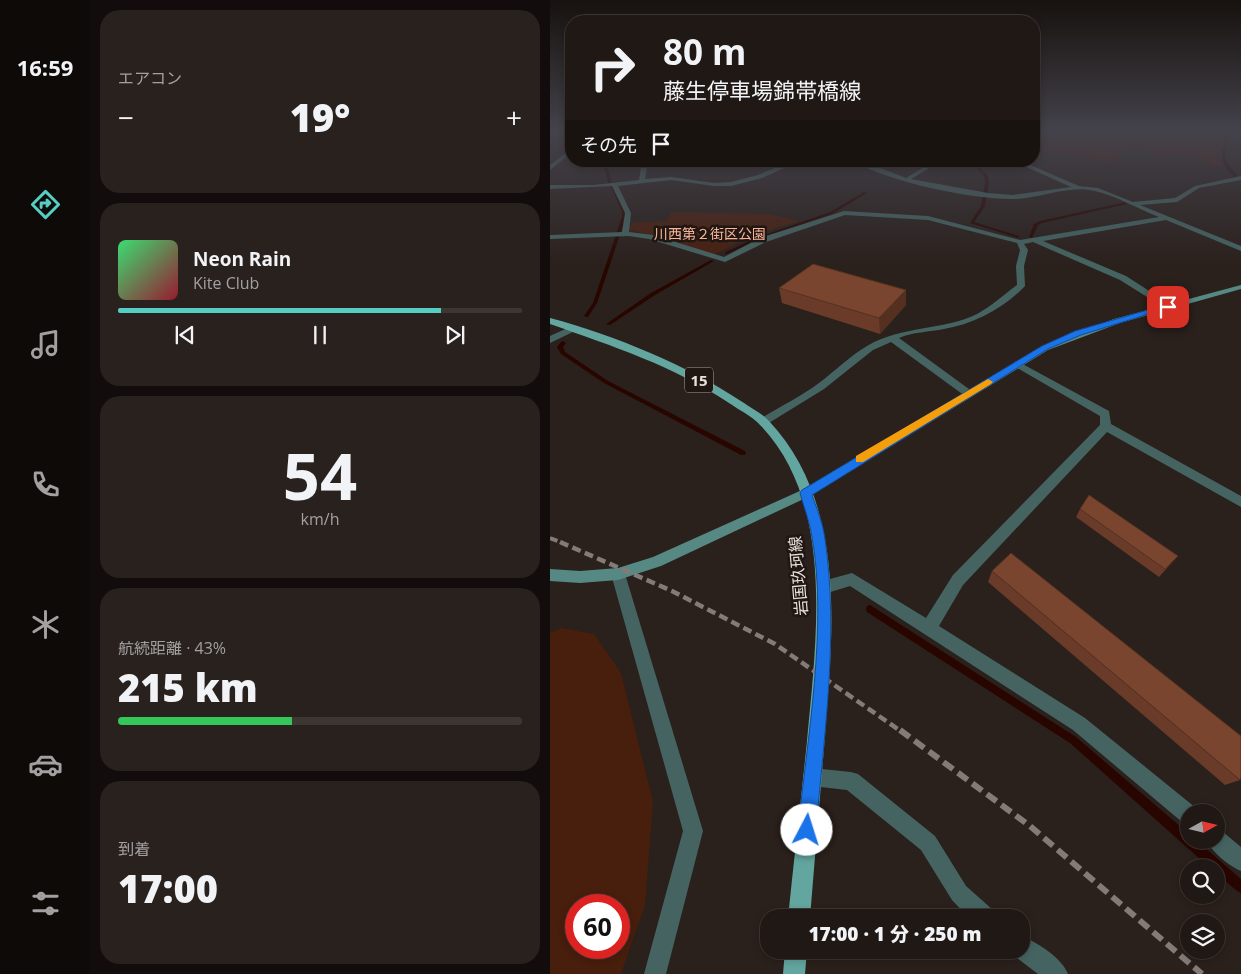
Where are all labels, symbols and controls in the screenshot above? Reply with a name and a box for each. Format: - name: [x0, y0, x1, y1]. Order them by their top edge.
- text: 80 m: [663, 28, 746, 75]
- icon: right: [580, 35, 645, 100]
- text: 16:59: [17, 52, 73, 82]
- text: エアコン: [118, 67, 182, 89]
- text: 藤生停車場錦帯橋線: [663, 75, 861, 105]
- text: 19°: [290, 91, 350, 143]
- text: −: [118, 98, 134, 136]
- text: +: [506, 98, 522, 136]
- icon: arrive: [647, 130, 675, 158]
- text: その先: [580, 132, 637, 158]
- icon: directions: [28, 187, 63, 222]
- park label: 川西第２街区公園: [654, 224, 766, 243]
- text: Neon Rain: [193, 246, 291, 272]
- text: Kite Club: [193, 272, 259, 294]
- pin: [1147, 286, 1189, 328]
- icon: arrive: [1154, 293, 1182, 321]
- icon: previous: [171, 321, 199, 349]
- icon: pause: [306, 321, 334, 349]
- icon: next: [441, 321, 469, 349]
- icon: music: [28, 327, 63, 362]
- road number: 15: [685, 368, 713, 392]
- text: 54: [283, 431, 357, 519]
- icon: phone: [28, 467, 63, 502]
- text: km/h: [301, 508, 339, 530]
- street label: 岩国玖珂線: [784, 535, 812, 617]
- icon: climate: [28, 607, 63, 642]
- text: 航続距離 · 43%: [118, 637, 226, 659]
- text: 215 km: [118, 661, 258, 713]
- icon: car: [28, 747, 63, 782]
- position arrow: [780, 803, 832, 855]
- north arrow: [1180, 804, 1225, 849]
- map controls: [1180, 804, 1225, 959]
- text: 到着: [118, 838, 150, 860]
- button: search: [1180, 859, 1225, 904]
- text: 17:00: [118, 862, 218, 914]
- icon: filters: [28, 886, 63, 921]
- speed limit sign: 60: [565, 894, 630, 959]
- button: layers: [1180, 914, 1225, 959]
- text: 17:00 · 1 分 · 250 m: [808, 921, 982, 947]

